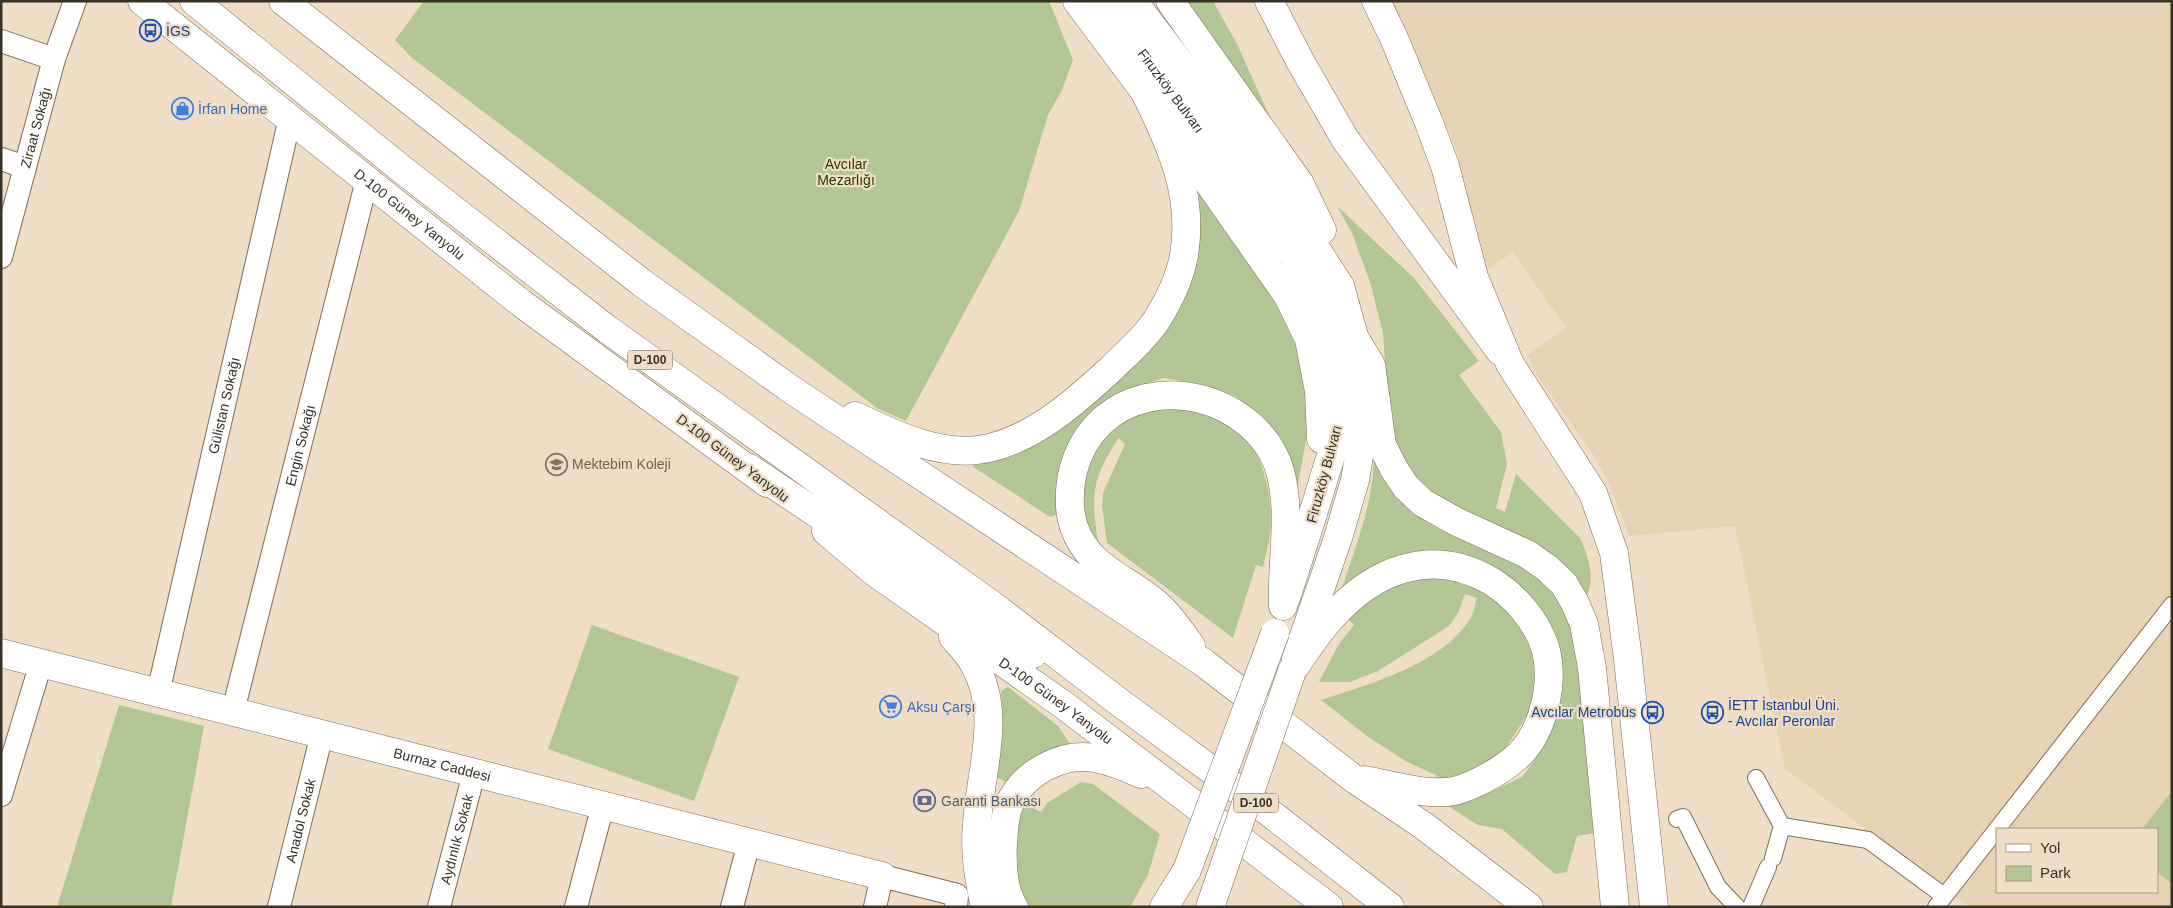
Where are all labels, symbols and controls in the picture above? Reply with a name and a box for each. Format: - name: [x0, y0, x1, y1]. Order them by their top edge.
- bus stop icon: İGS: [138, 19, 162, 43]
- place label: İGS: [166, 22, 190, 39]
- street label: Firuzköy Bulvarı: [1134, 46, 1207, 136]
- street label: Ziraat Sokağı: [17, 85, 54, 170]
- shop icon: İrfan Home: [170, 97, 194, 121]
- place label: İrfan Home: [198, 100, 267, 117]
- park label: Avcılar Mezarlığı: [817, 156, 875, 188]
- street label: D-100 Güney Yanyolu: [351, 165, 468, 263]
- road number: D-100: [628, 350, 672, 370]
- street label: Gülistan Sokağı: [205, 355, 243, 455]
- street label: Engin Sokağı: [282, 403, 318, 488]
- street label: D-100 Güney Yanyolu: [674, 411, 792, 505]
- street label: Firuzköy Bulvarı: [1303, 423, 1345, 525]
- school or university icon: Mektebim Koleji: [544, 452, 568, 476]
- place label: Mektebim Koleji: [572, 456, 671, 472]
- street label: D-100 Güney Yanyolu: [996, 654, 1116, 747]
- supermarket icon: Aksu Çarşı: [879, 695, 903, 719]
- place label: İETT İstanbul Üni. - Avcılar Peronlar: [1728, 696, 1840, 729]
- place label: Aksu Çarşı: [907, 699, 975, 715]
- bus stop icon: Avcılar Metrobüs: [1640, 700, 1664, 724]
- bus stop icon: İETT İstanbul Üni. - Avcılar Peronlar: [1700, 701, 1724, 725]
- place label: Avcılar Metrobüs: [1531, 704, 1636, 720]
- street label: Burnaz Caddesi: [392, 745, 492, 785]
- street label: Anadol Sokak: [282, 776, 319, 865]
- bank icon: Garanti Bankası: [913, 789, 937, 813]
- street label: Aydınlık Sokak: [437, 792, 476, 886]
- place label: Garanti Bankası: [941, 793, 1041, 809]
- road number: D-100: [1234, 794, 1278, 812]
- legend: [1996, 828, 2158, 893]
- text: Yol: [2040, 839, 2060, 856]
- text: Park: [2040, 864, 2071, 881]

